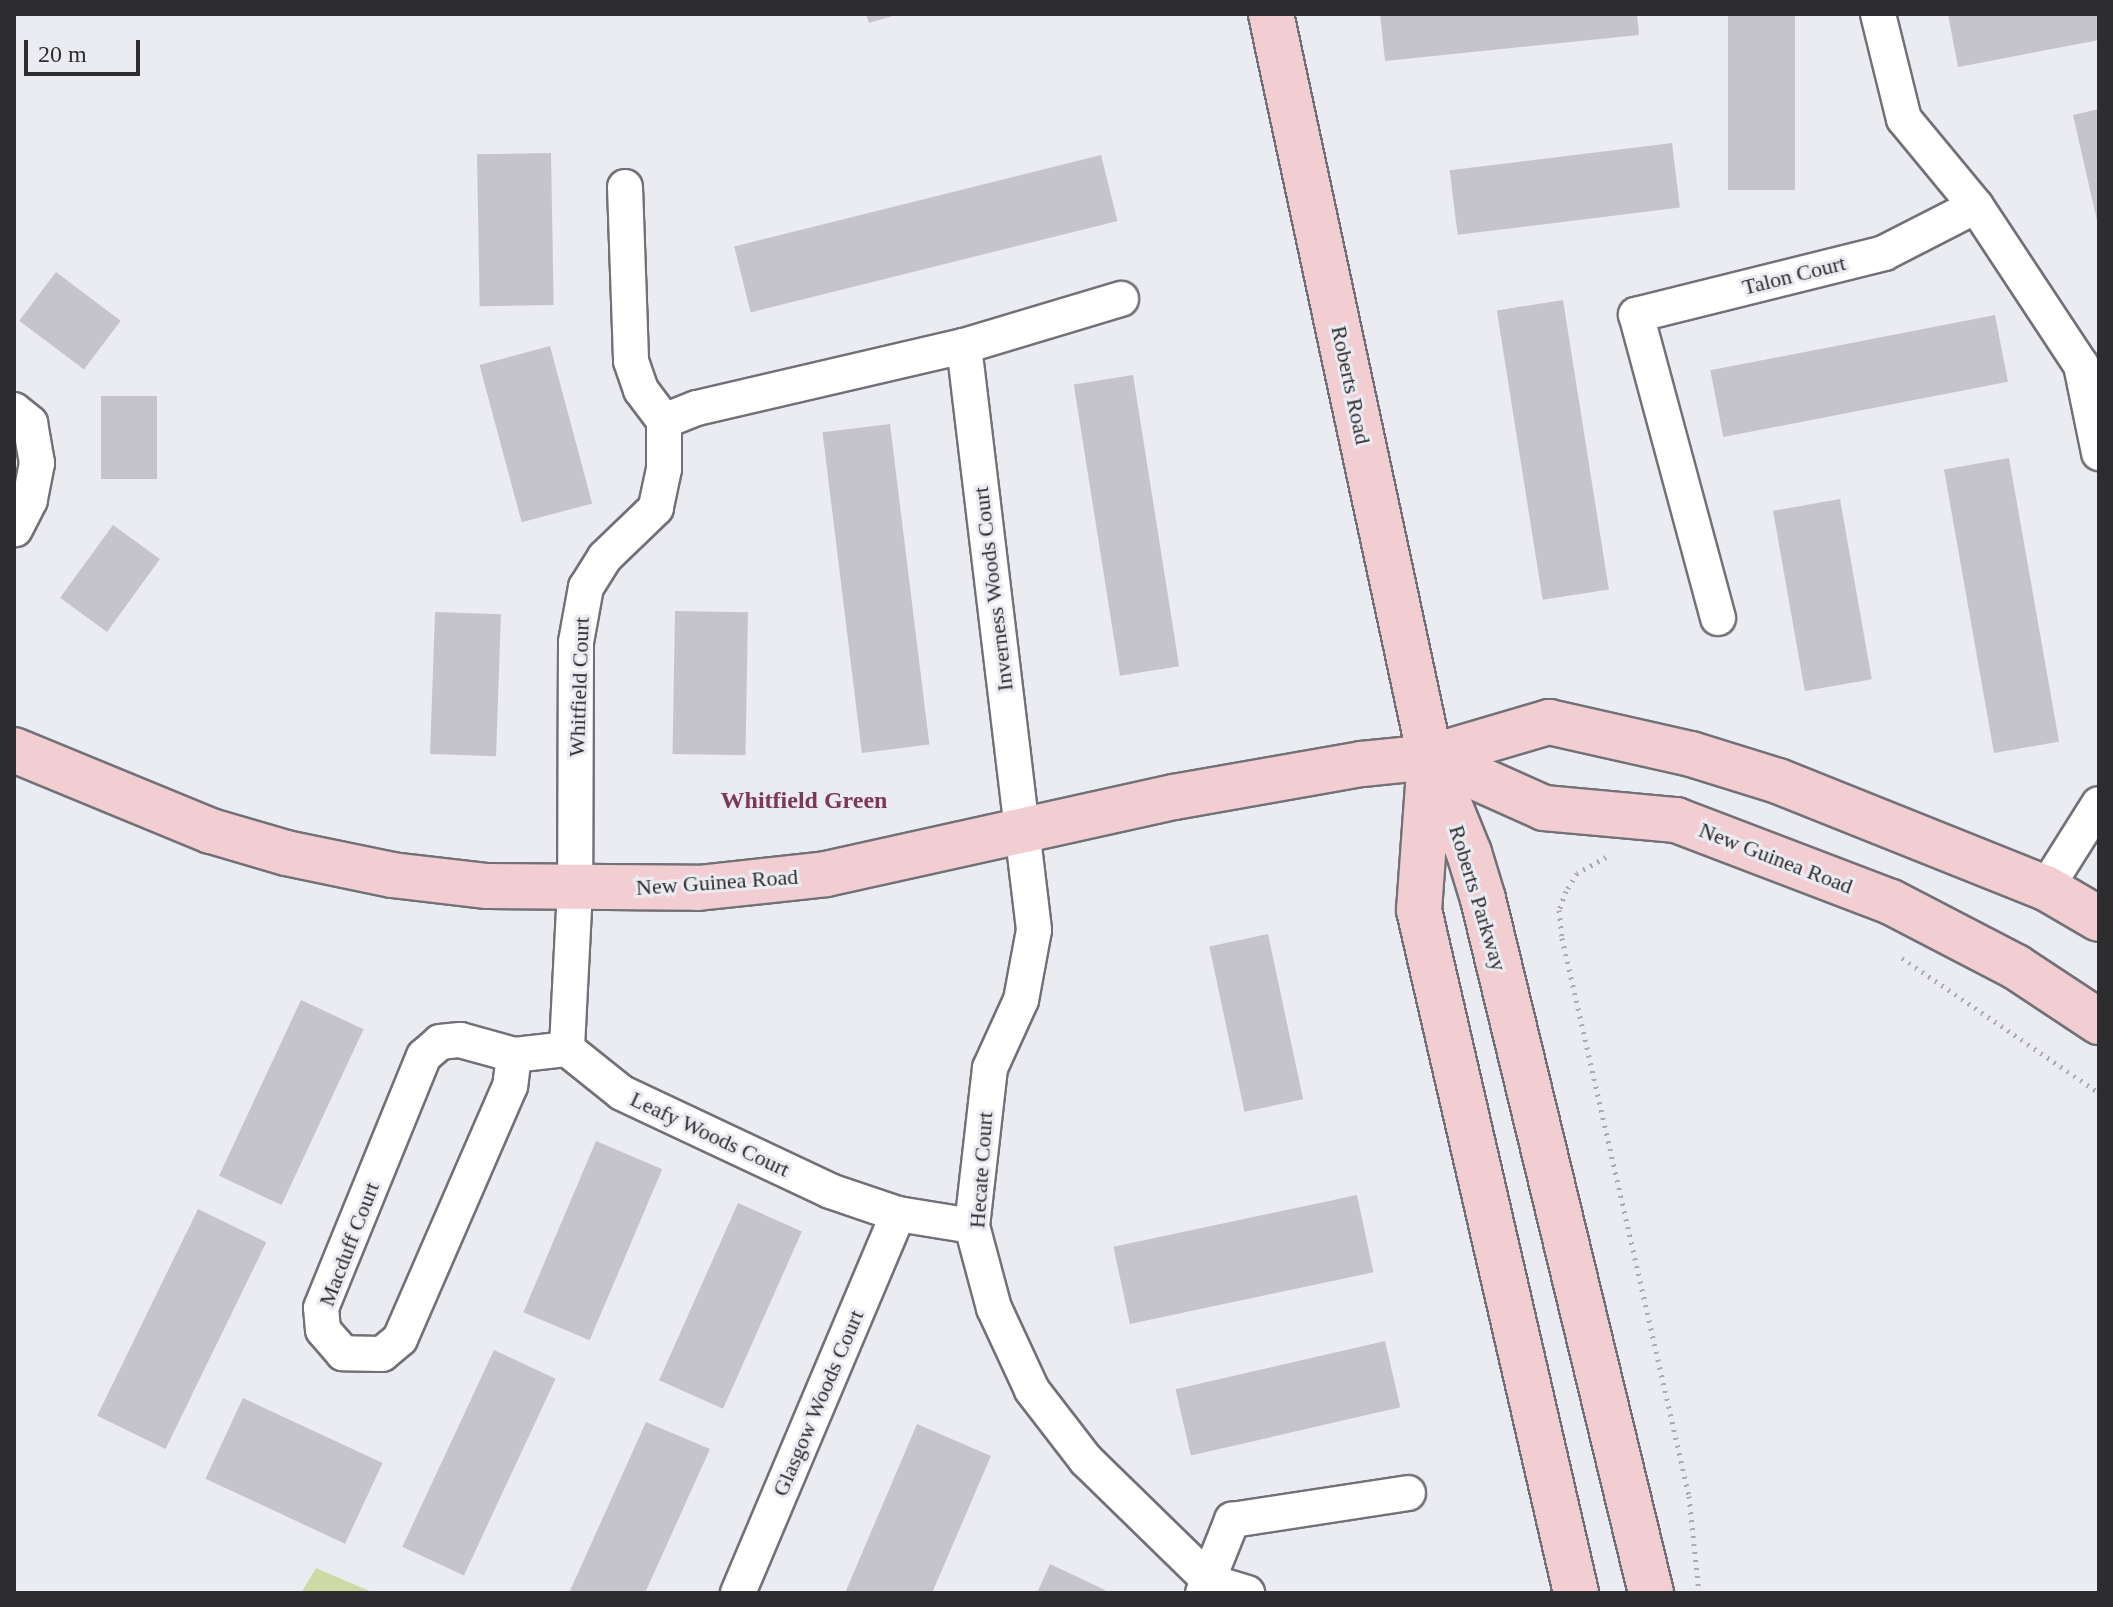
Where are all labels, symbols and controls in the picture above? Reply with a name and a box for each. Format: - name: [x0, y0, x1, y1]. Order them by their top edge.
- scale bar: [28, 24, 144, 74]
- text: 20 m: [38, 41, 87, 67]
- street label: Talon Court: [1740, 249, 1848, 301]
- street label: Roberts Road: [1326, 323, 1376, 447]
- street label: Inverness Woods Court: [967, 485, 1019, 693]
- street label: Whitfield Court: [563, 617, 595, 757]
- district label: Whitfield Green: [721, 787, 887, 815]
- street label: New Guinea Road: [1695, 817, 1857, 899]
- street label: Roberts Parkway: [1443, 822, 1513, 974]
- street label: New Guinea Road: [635, 863, 799, 901]
- street label: Leafy Woods Court: [626, 1085, 794, 1183]
- street label: Hecate Court: [964, 1111, 998, 1229]
- street label: Macduff Court: [313, 1178, 385, 1310]
- street label: Glasgow Woods Court: [767, 1306, 869, 1500]

